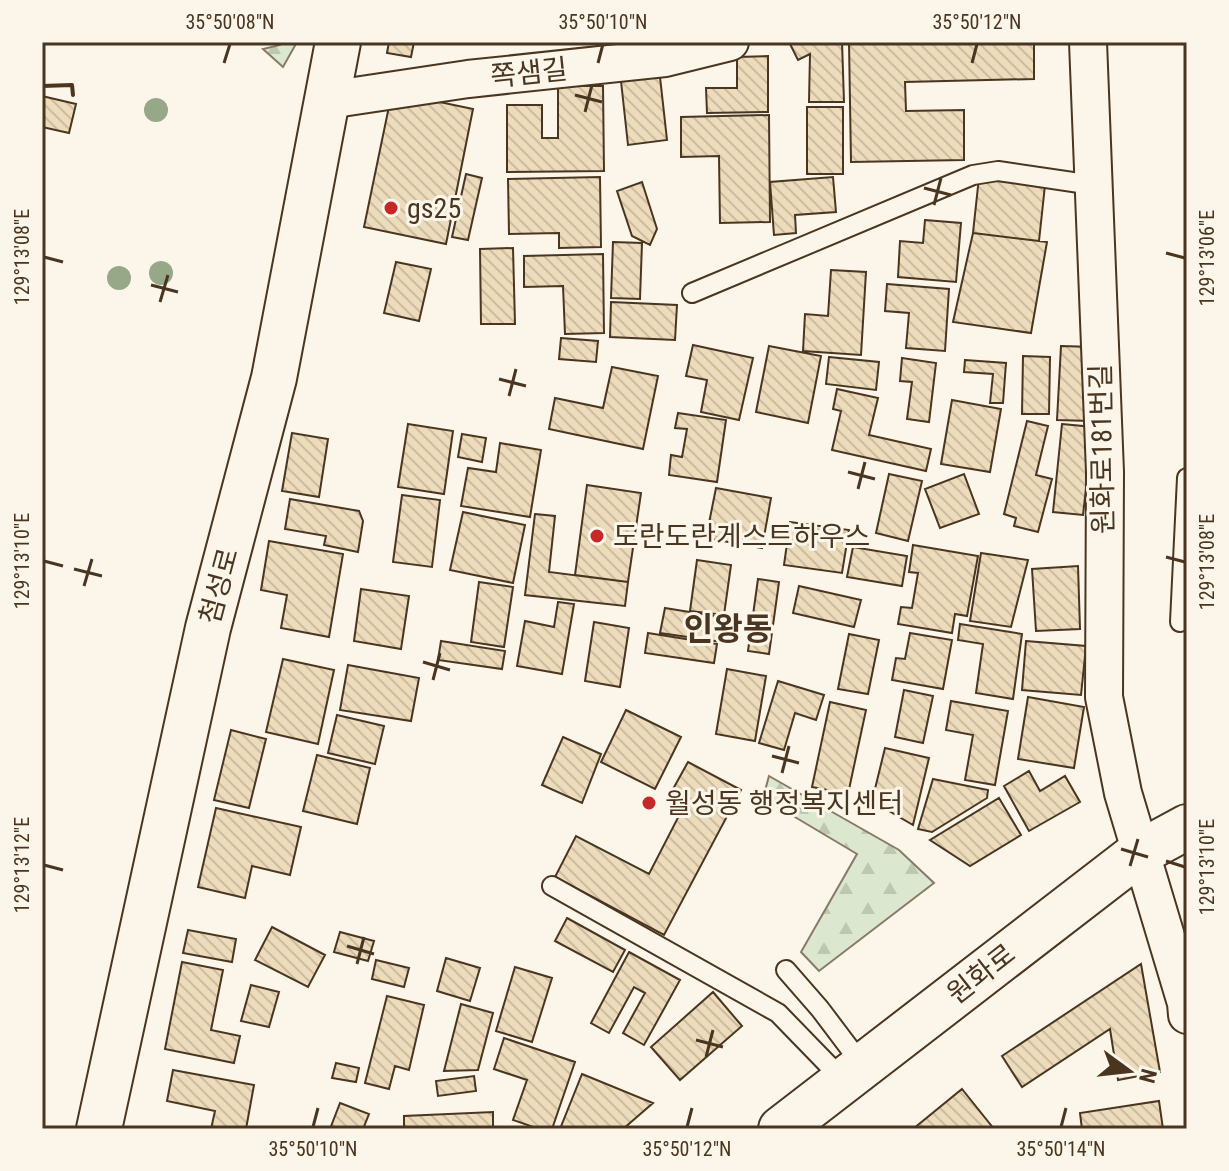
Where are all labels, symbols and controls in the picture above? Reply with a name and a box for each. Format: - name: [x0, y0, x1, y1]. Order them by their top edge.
- text: 35°50'08"N: [185, 10, 275, 34]
- text: 35°50'10"N: [558, 10, 648, 34]
- text: 35°50'12"N: [932, 10, 1022, 34]
- street label: 쪽샘길: [489, 53, 569, 93]
- place label: gs25: [407, 192, 461, 225]
- marker: gs25: [382, 199, 400, 217]
- text: 129°13'08"E: [10, 209, 34, 305]
- text: 129°13'06"E: [1195, 210, 1219, 306]
- street label: 원화로181번길: [1084, 364, 1120, 534]
- text: 129°13'10"E: [10, 513, 34, 609]
- text: 129°13'08"E: [1195, 514, 1219, 610]
- place label: 도란도란게스트하우스: [613, 520, 871, 553]
- marker: 도란도란게스트하우스: [588, 527, 606, 545]
- street label: 첨성로: [193, 544, 245, 628]
- district label: 인왕동: [684, 610, 772, 648]
- place label: 월성동 행정복지센터: [665, 787, 903, 820]
- marker: 월성동 행정복지센터: [640, 794, 658, 812]
- text: 129°13'12"E: [10, 817, 34, 913]
- text: 129°13'10"E: [1195, 819, 1219, 915]
- street label: 원화로: [940, 937, 1022, 1011]
- north arrow: [1089, 1031, 1169, 1111]
- text: N: [1134, 1066, 1162, 1086]
- text: 35°50'10"N: [268, 1137, 358, 1161]
- text: 35°50'12"N: [642, 1137, 732, 1161]
- text: 35°50'14"N: [1016, 1137, 1106, 1161]

